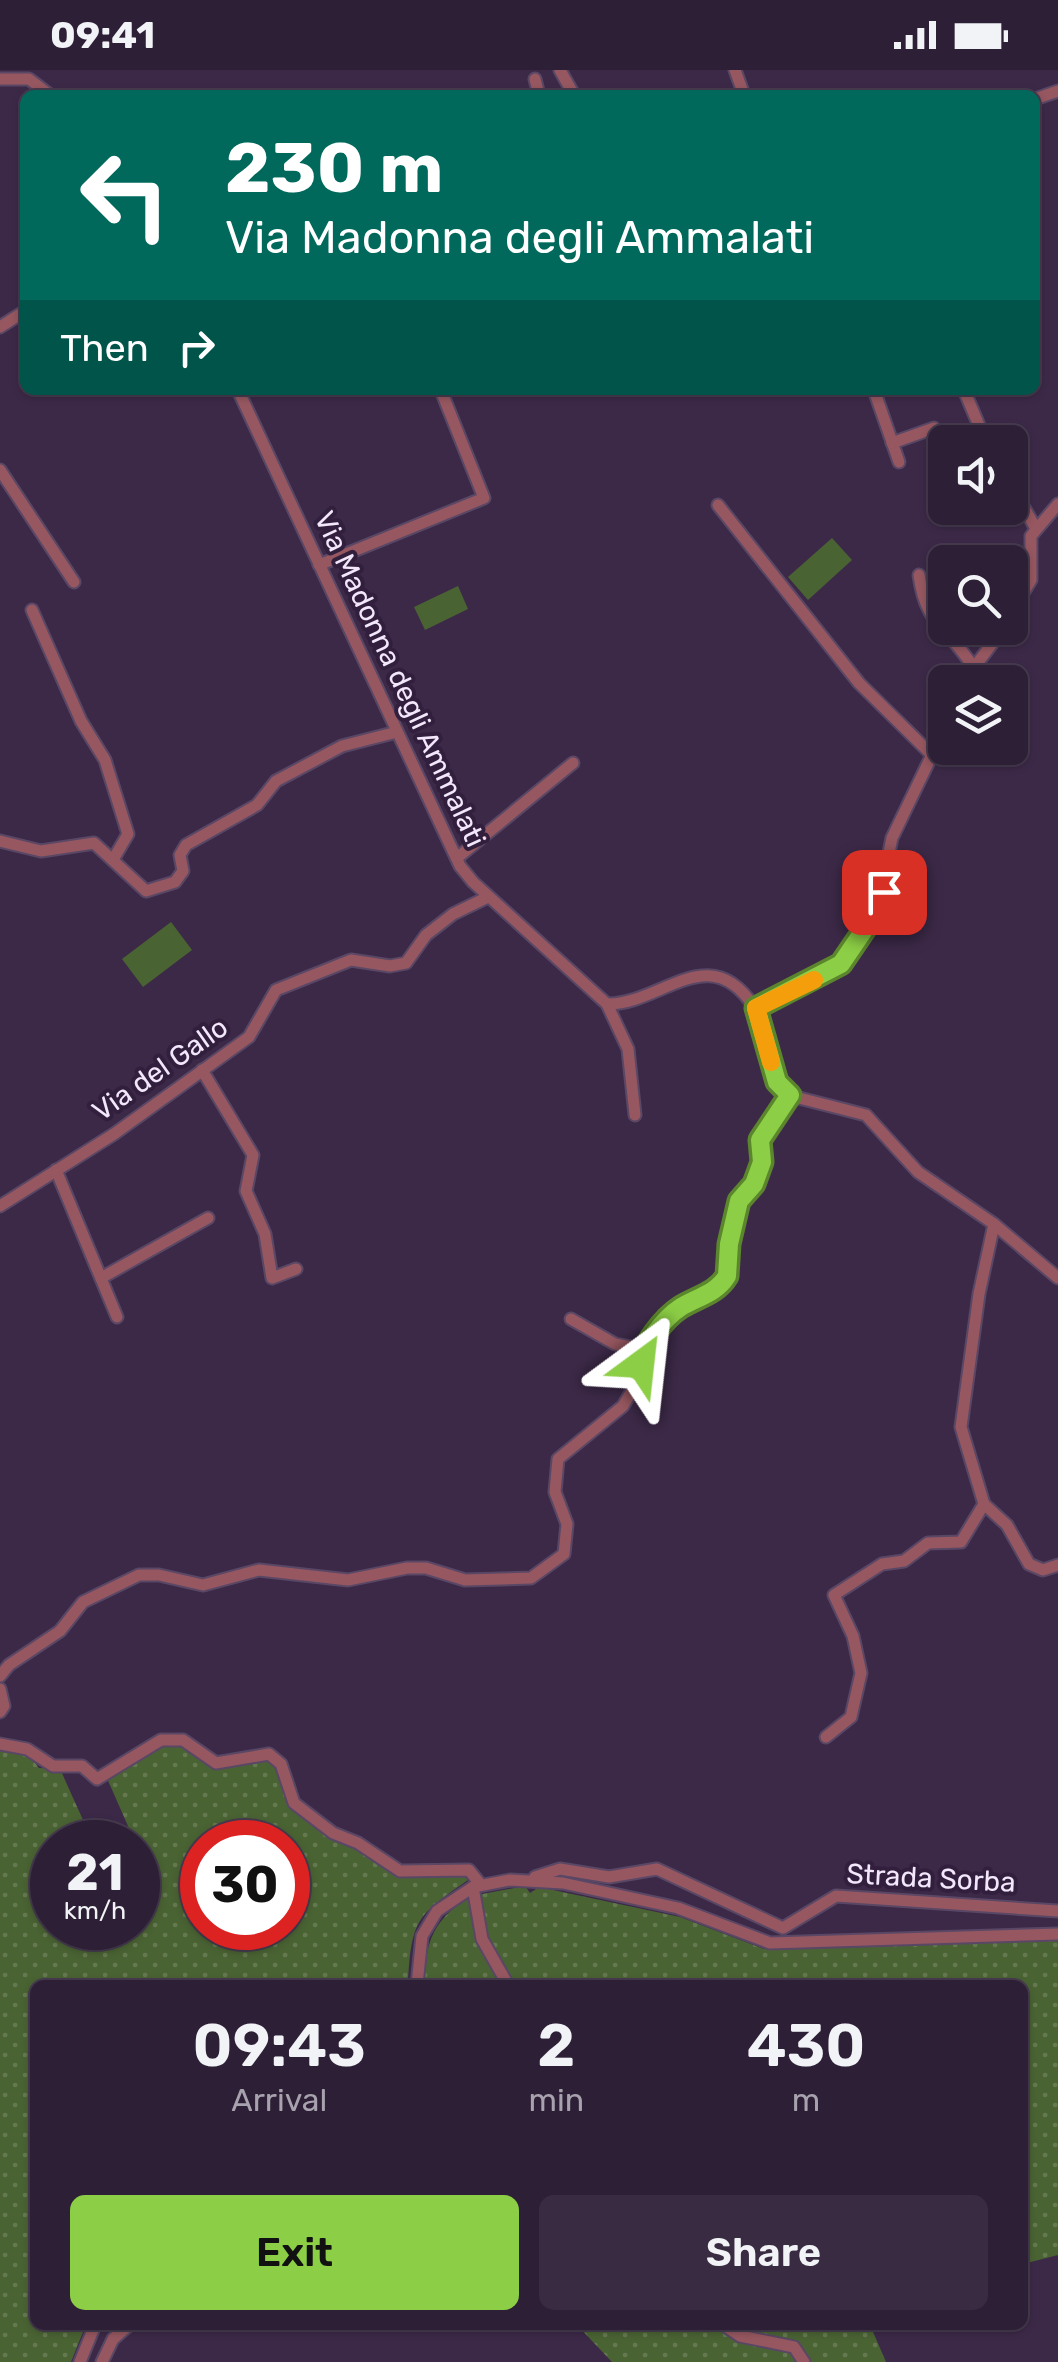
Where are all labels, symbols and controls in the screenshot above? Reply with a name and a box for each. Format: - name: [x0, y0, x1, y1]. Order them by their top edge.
- text: 09:41: [50, 12, 155, 58]
- text: 230 m: [225, 127, 443, 210]
- icon: left: [60, 130, 190, 260]
- text: Via Madonna degli Ammalati: [225, 211, 814, 264]
- icon: right: [169, 320, 224, 375]
- text: Then: [60, 325, 149, 371]
- map controls: [928, 425, 1028, 765]
- button: sound: [928, 425, 1028, 525]
- street label: Via Madonna degli Ammalati: [308, 506, 492, 852]
- button: search: [928, 545, 1028, 645]
- button: layers: [928, 665, 1028, 765]
- pin: [842, 850, 927, 935]
- icon: arrive: [857, 865, 912, 920]
- street label: Via del Gallo: [86, 1010, 234, 1128]
- position arrow: [589, 1312, 693, 1416]
- speed limit sign: 30: [180, 1820, 310, 1950]
- text: 21: [66, 1843, 124, 1903]
- street label: Strada Sorba: [846, 1857, 1016, 1899]
- text: km/h: [64, 1896, 126, 1925]
- text: 09:43: [193, 2010, 366, 2081]
- text: 2: [537, 2010, 575, 2081]
- text: 430: [747, 2010, 865, 2081]
- text: Arrival: [231, 2081, 327, 2119]
- text: min: [529, 2081, 584, 2119]
- text: m: [792, 2081, 820, 2119]
- button: Exit: [70, 2195, 519, 2310]
- button: Share: [539, 2195, 988, 2310]

